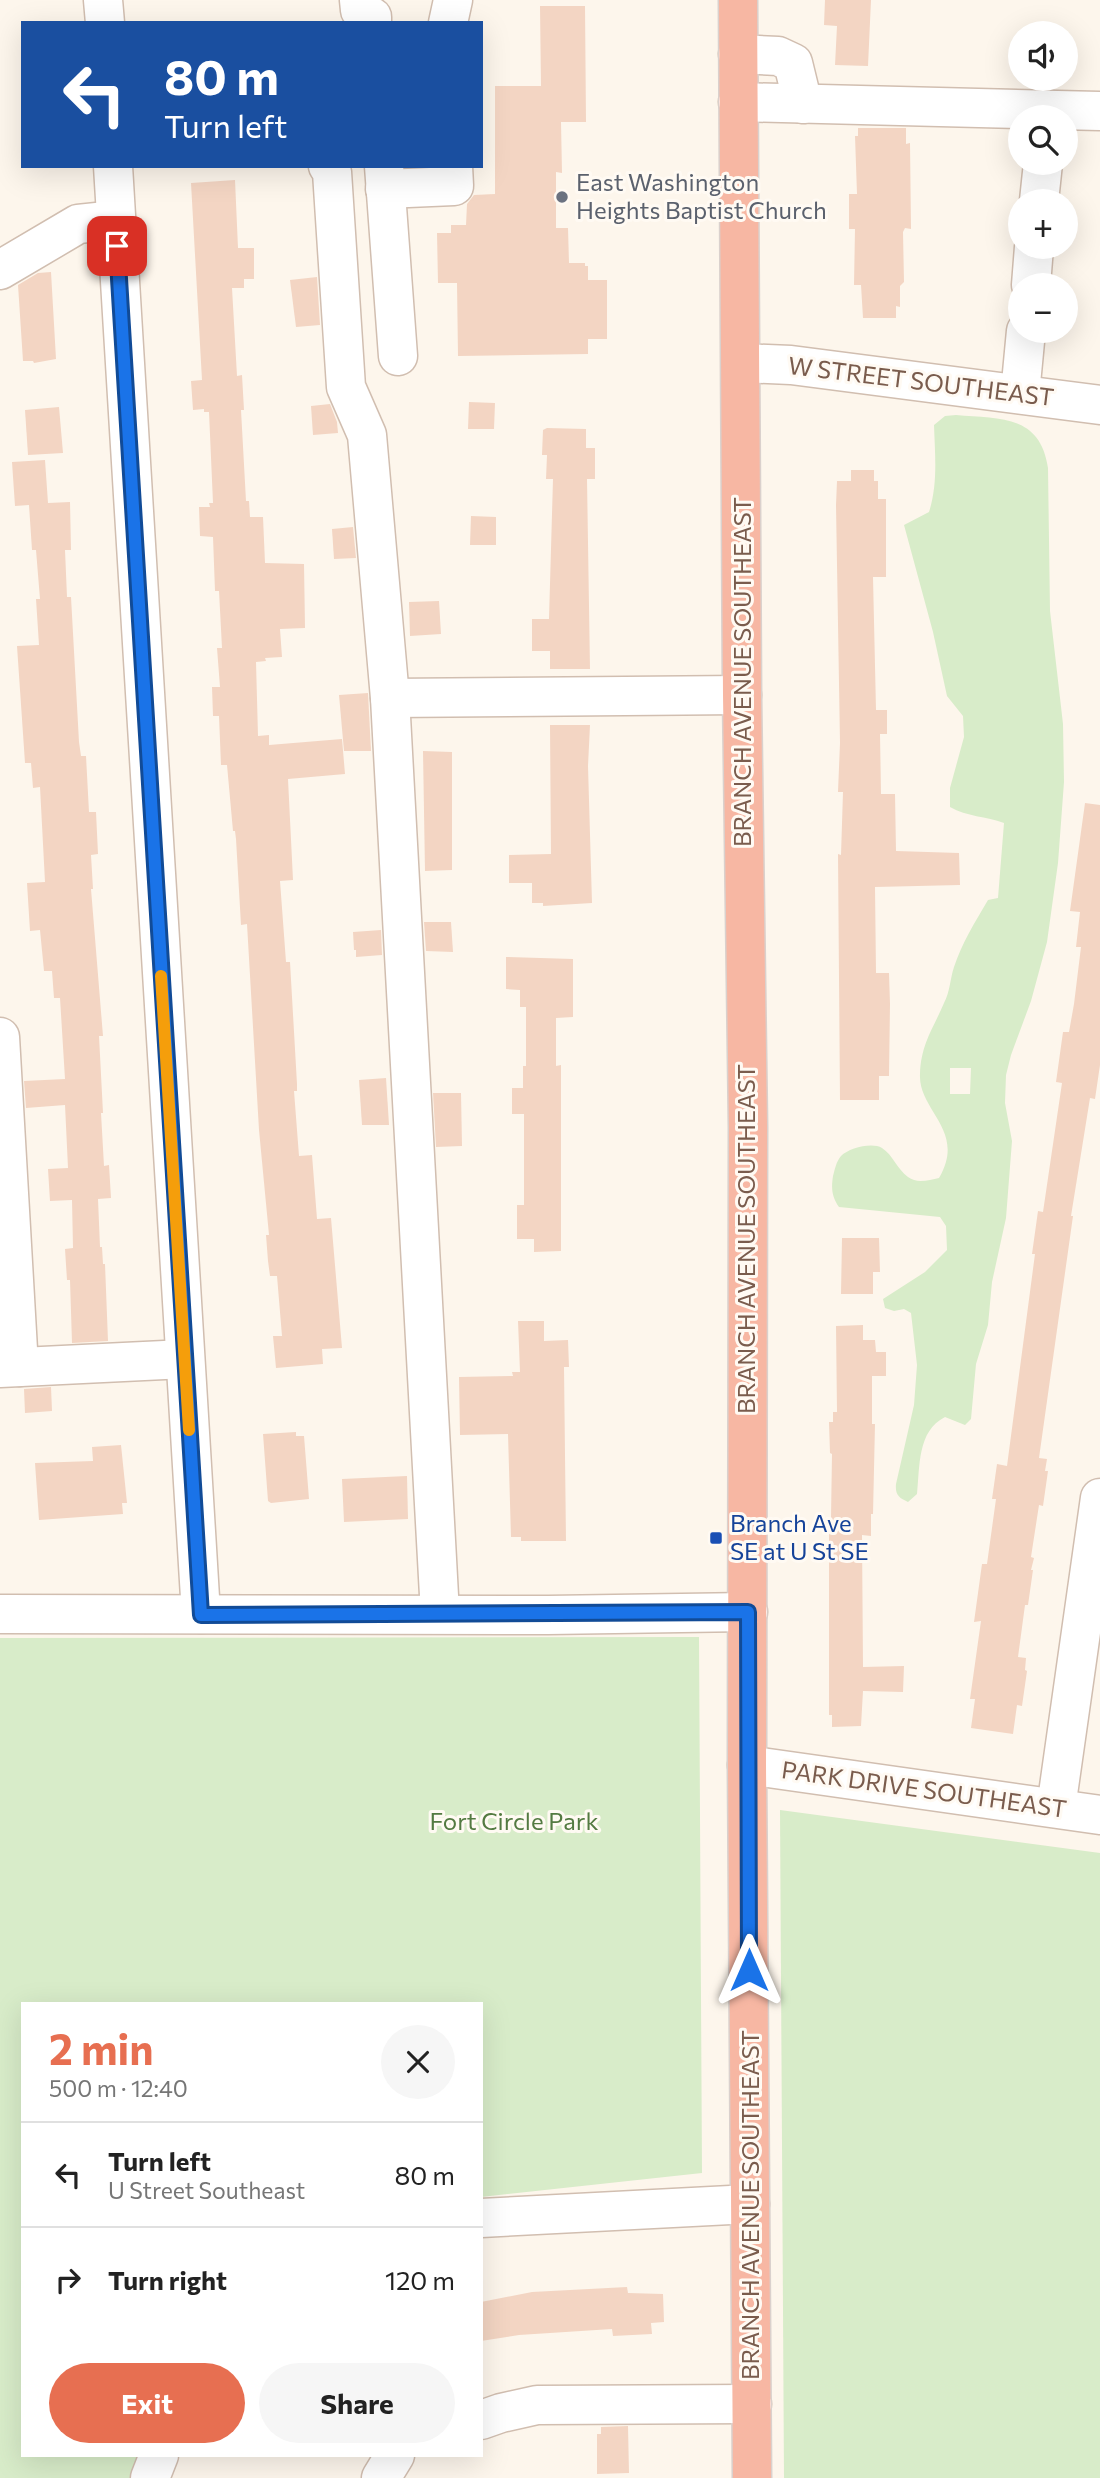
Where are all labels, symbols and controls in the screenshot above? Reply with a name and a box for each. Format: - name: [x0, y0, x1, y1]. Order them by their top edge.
- map controls: [1008, 21, 1078, 343]
- button: sound: [1008, 21, 1078, 91]
- text: 80 m: [164, 45, 279, 105]
- icon: left: [49, 49, 140, 140]
- text: Turn left: [164, 105, 288, 145]
- button: search: [1008, 105, 1078, 175]
- place label: East Washington Heights Baptist Church: [576, 167, 827, 224]
- marker: East Washington Heights Baptist Church: [554, 189, 570, 205]
- button: +: [1008, 189, 1078, 259]
- pin: [87, 216, 147, 276]
- icon: arrive: [98, 227, 136, 265]
- button: −: [1008, 273, 1078, 343]
- street label: W STREET SOUTHEAST: [787, 350, 1056, 411]
- street label: BRANCH AVENUE SOUTHEAST: [727, 497, 756, 847]
- street label: BRANCH AVENUE SOUTHEAST: [731, 1064, 760, 1414]
- place label: Branch Ave SE at U St SE: [730, 1508, 869, 1565]
- marker: Branch Ave SE at U St SE: [708, 1530, 724, 1546]
- street label: PARK DRIVE SOUTHEAST: [780, 1754, 1069, 1823]
- park label: Fort Circle Park: [430, 1806, 598, 1835]
- position arrow: [712, 1933, 786, 2007]
- text: 2 min: [49, 2022, 154, 2074]
- button: close: [381, 2025, 455, 2099]
- street label: BRANCH AVENUE SOUTHEAST: [735, 2030, 764, 2380]
- text: 500 m · 12:40: [49, 2074, 188, 2102]
- text: Turn left: [108, 2145, 211, 2176]
- icon: left: [49, 2156, 87, 2194]
- text: 80 m: [395, 2159, 455, 2190]
- text: U Street Southeast: [108, 2176, 305, 2204]
- icon: right: [49, 2261, 87, 2299]
- text: Turn right: [108, 2264, 227, 2295]
- text: 120 m: [385, 2264, 455, 2295]
- button: Exit: [49, 2363, 245, 2443]
- button: Share: [259, 2363, 455, 2443]

